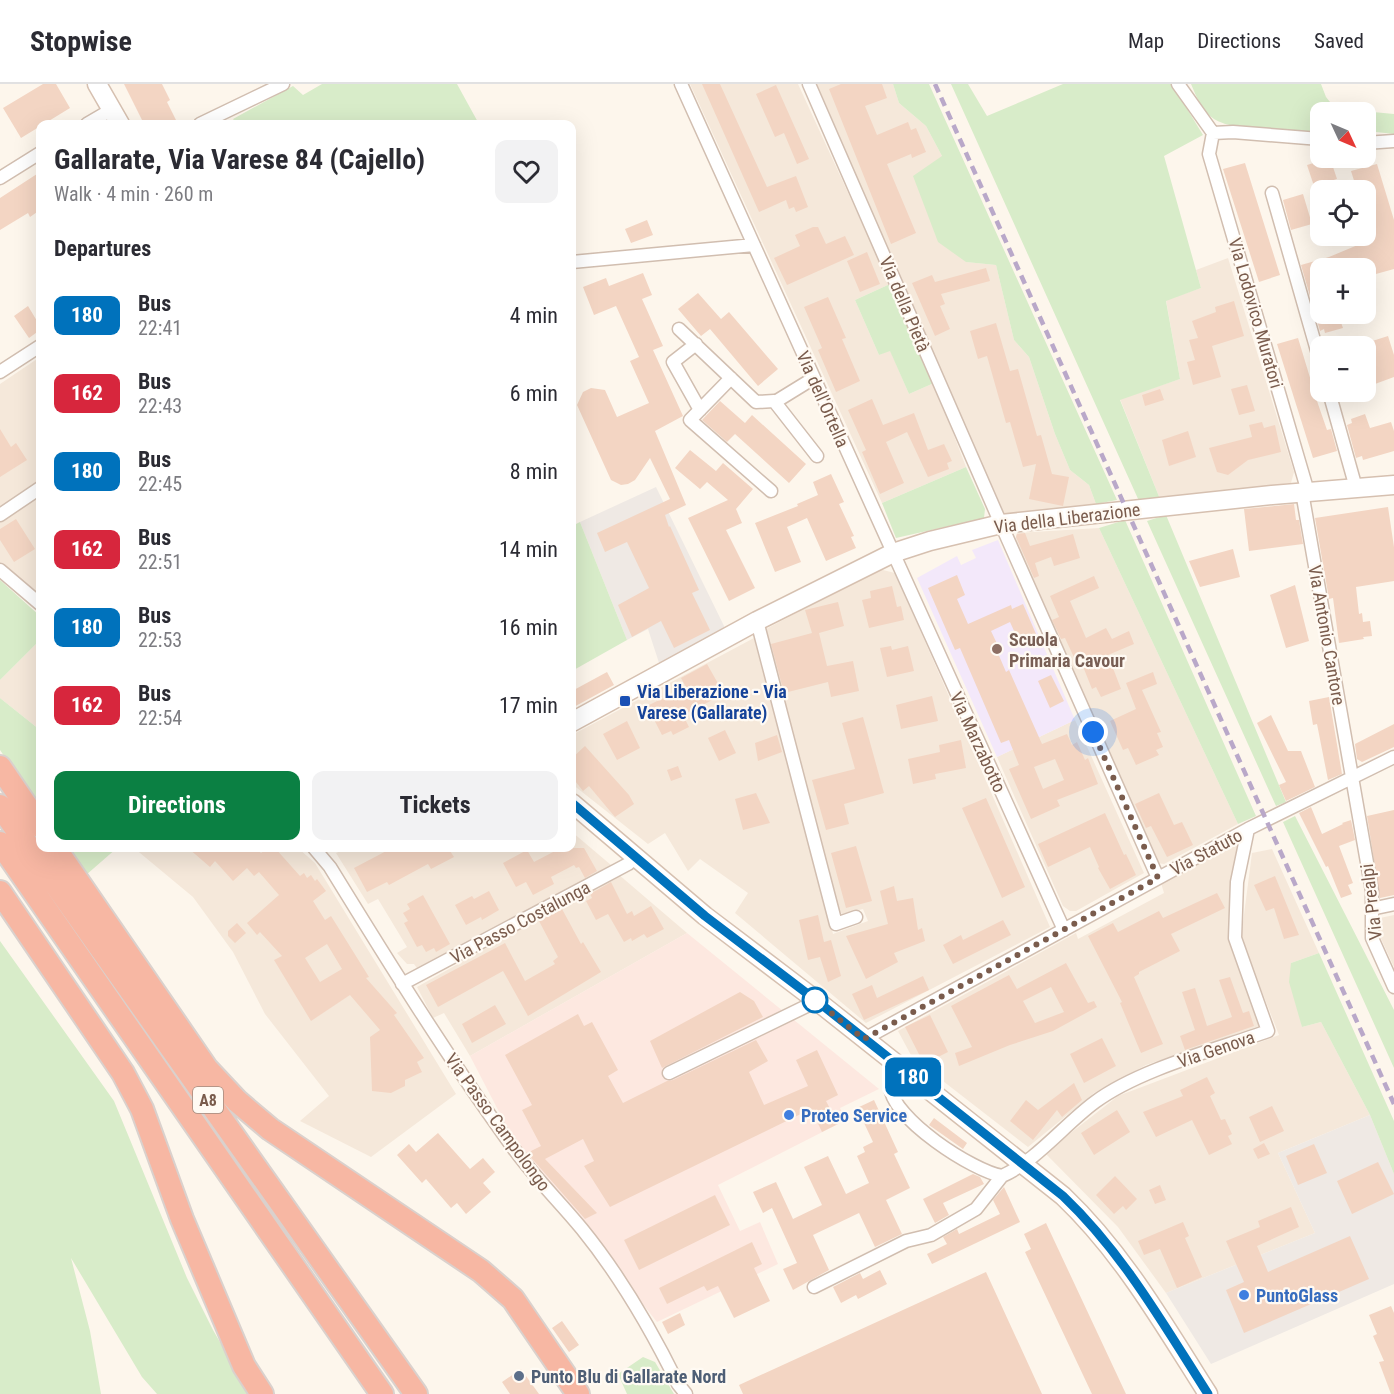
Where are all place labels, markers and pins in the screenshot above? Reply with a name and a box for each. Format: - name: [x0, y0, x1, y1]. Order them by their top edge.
- place label: Scuola Primaria Cavour: [1009, 629, 1125, 671]
- marker: Scuola Primaria Cavour: [990, 642, 1004, 656]
- place label: Via Liberazione - Via Varese (Gallarate): [637, 681, 787, 724]
- marker: Via Liberazione - Via Varese (Gallarate): [618, 694, 632, 708]
- unlabelled marker: [802, 987, 828, 1013]
- place label: Proteo Service: [801, 1105, 907, 1126]
- marker: Proteo Service: [782, 1108, 796, 1122]
- place label: PuntoGlass: [1256, 1285, 1338, 1306]
- marker: PuntoGlass: [1237, 1288, 1251, 1302]
- place label: Punto Blu di Gallarate Nord: [531, 1366, 726, 1387]
- marker: Punto Blu di Gallarate Nord: [512, 1369, 526, 1383]

